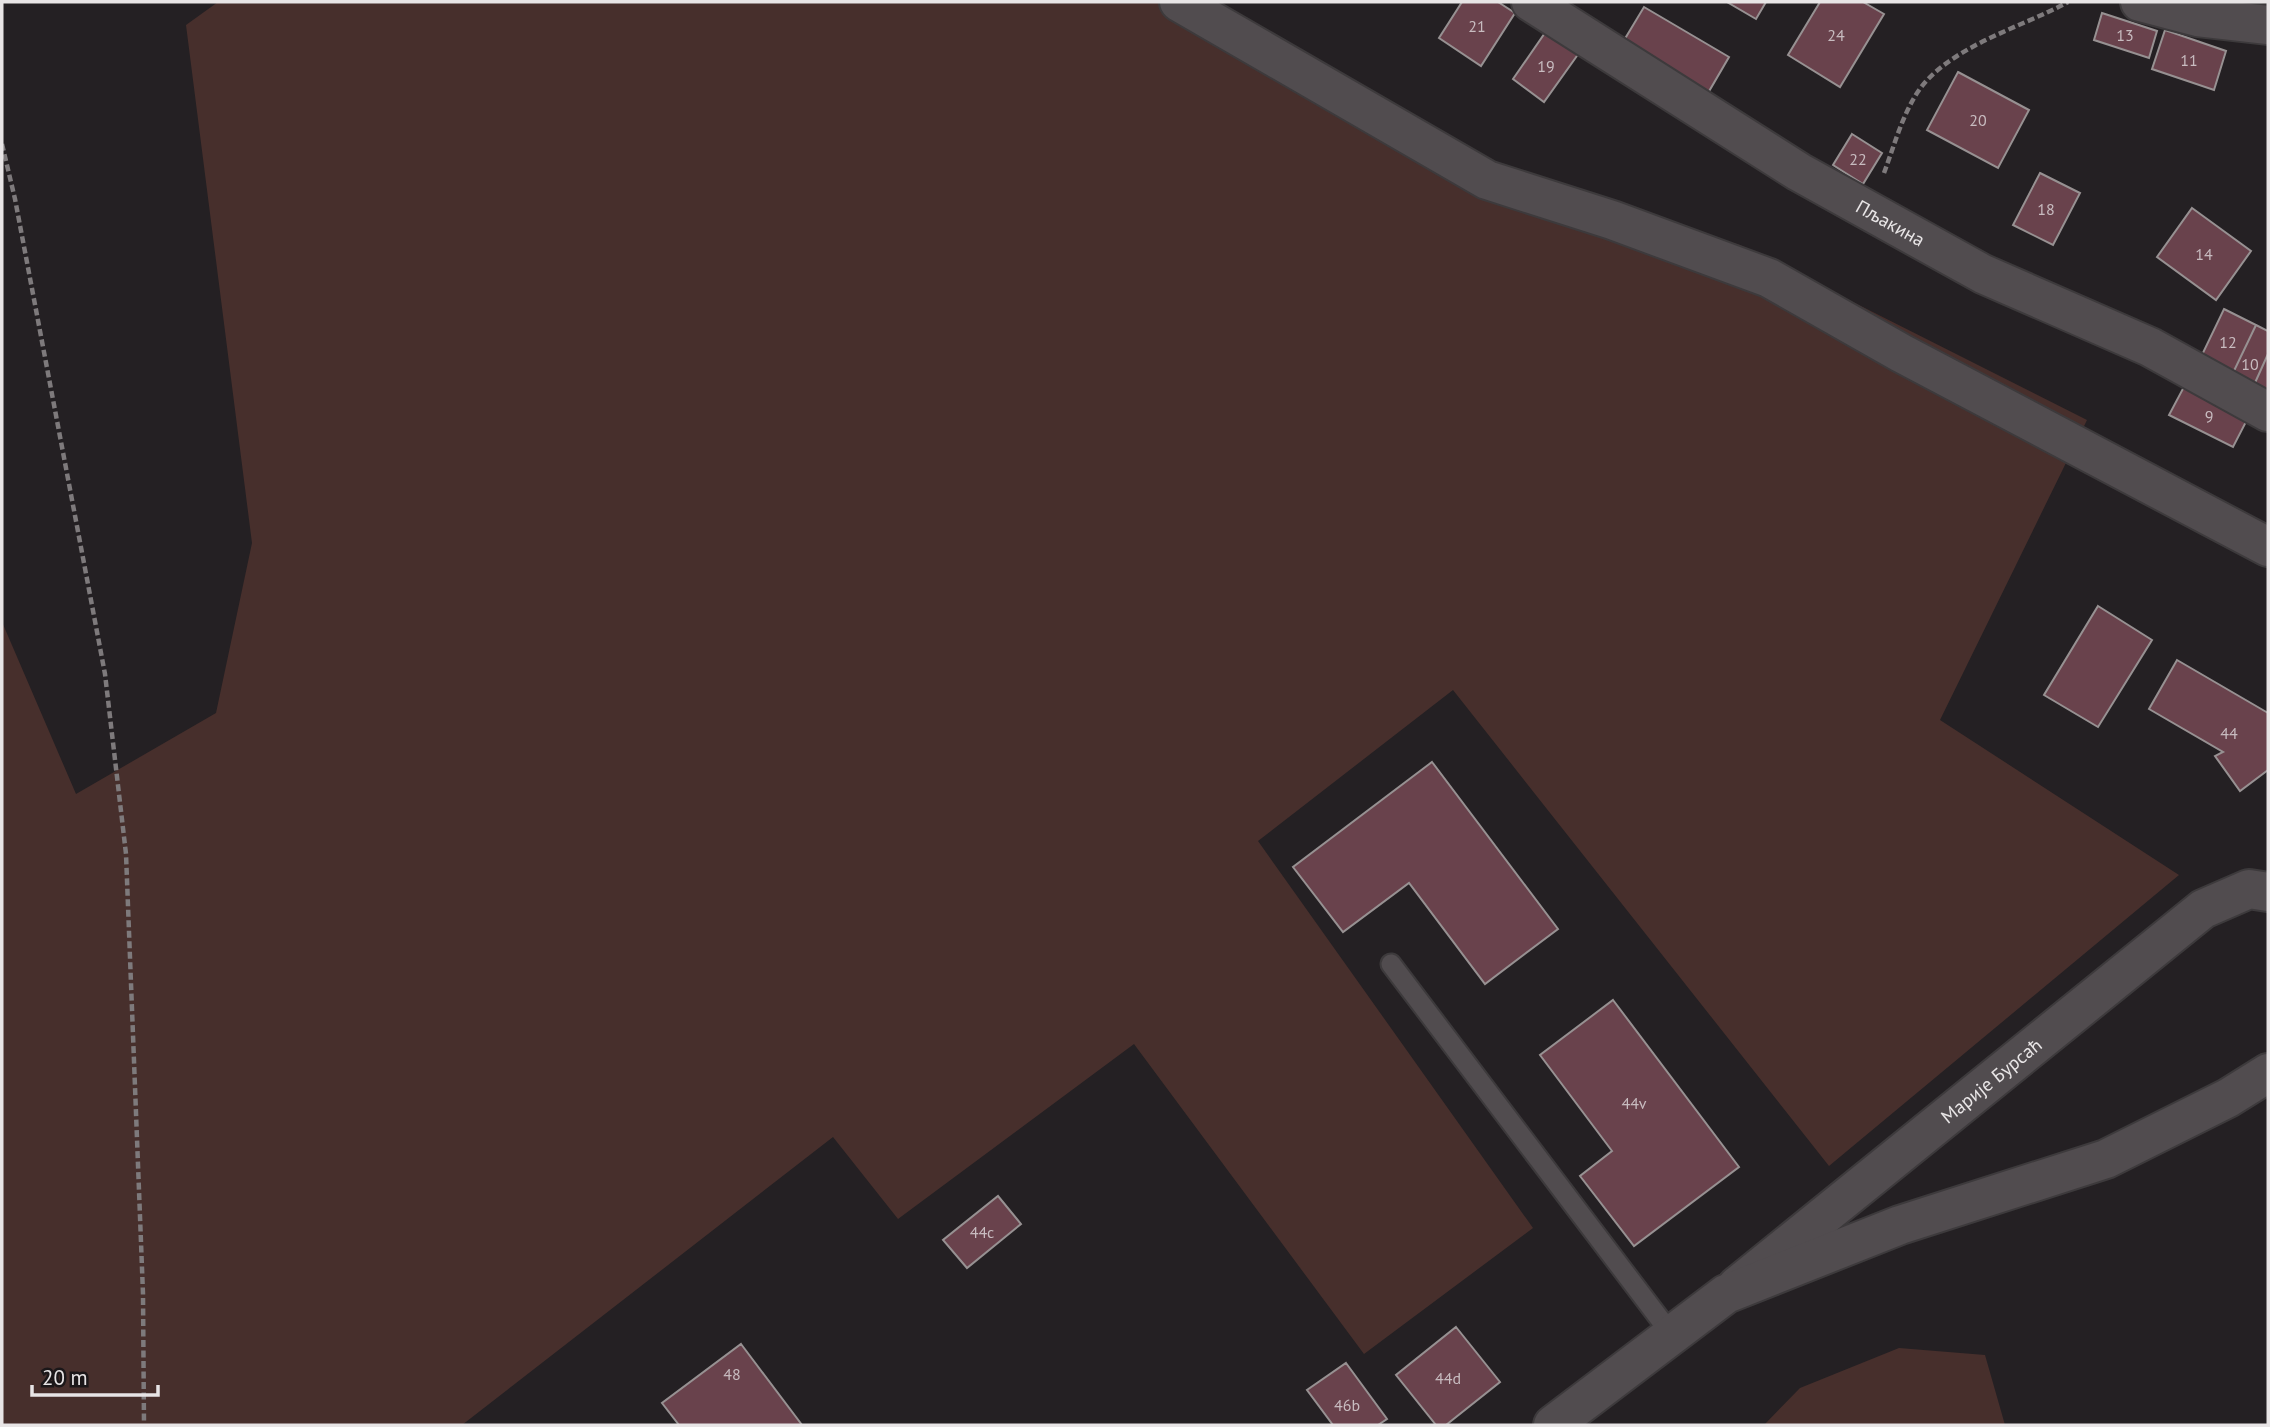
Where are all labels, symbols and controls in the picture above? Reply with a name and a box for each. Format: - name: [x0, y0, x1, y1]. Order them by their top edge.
- house number: 21: [1468, 16, 1486, 36]
- house number: 24: [1827, 25, 1845, 45]
- house number: 13: [2116, 25, 2134, 45]
- house number: 11: [2180, 50, 2198, 70]
- house number: 19: [1537, 56, 1555, 76]
- house number: 20: [1969, 110, 1987, 130]
- house number: 22: [1849, 149, 1867, 169]
- street label: Пљакина: [1852, 194, 1929, 251]
- house number: 18: [2037, 199, 2055, 219]
- house number: 14: [2195, 244, 2213, 264]
- house number: 12: [2219, 332, 2237, 352]
- house number: 10: [2241, 354, 2259, 374]
- house number: 9: [2205, 406, 2213, 426]
- house number: 44: [2220, 723, 2238, 743]
- street label: Марије Бурсаћ: [1936, 1032, 2047, 1128]
- house number: 44v: [1621, 1093, 1647, 1113]
- house number: 44c: [970, 1222, 994, 1242]
- scale bar: [32, 1354, 158, 1398]
- text: 20 m: [42, 1364, 88, 1391]
- house number: 48: [723, 1364, 741, 1384]
- house number: 44d: [1435, 1368, 1461, 1388]
- house number: 46b: [1334, 1395, 1360, 1415]

